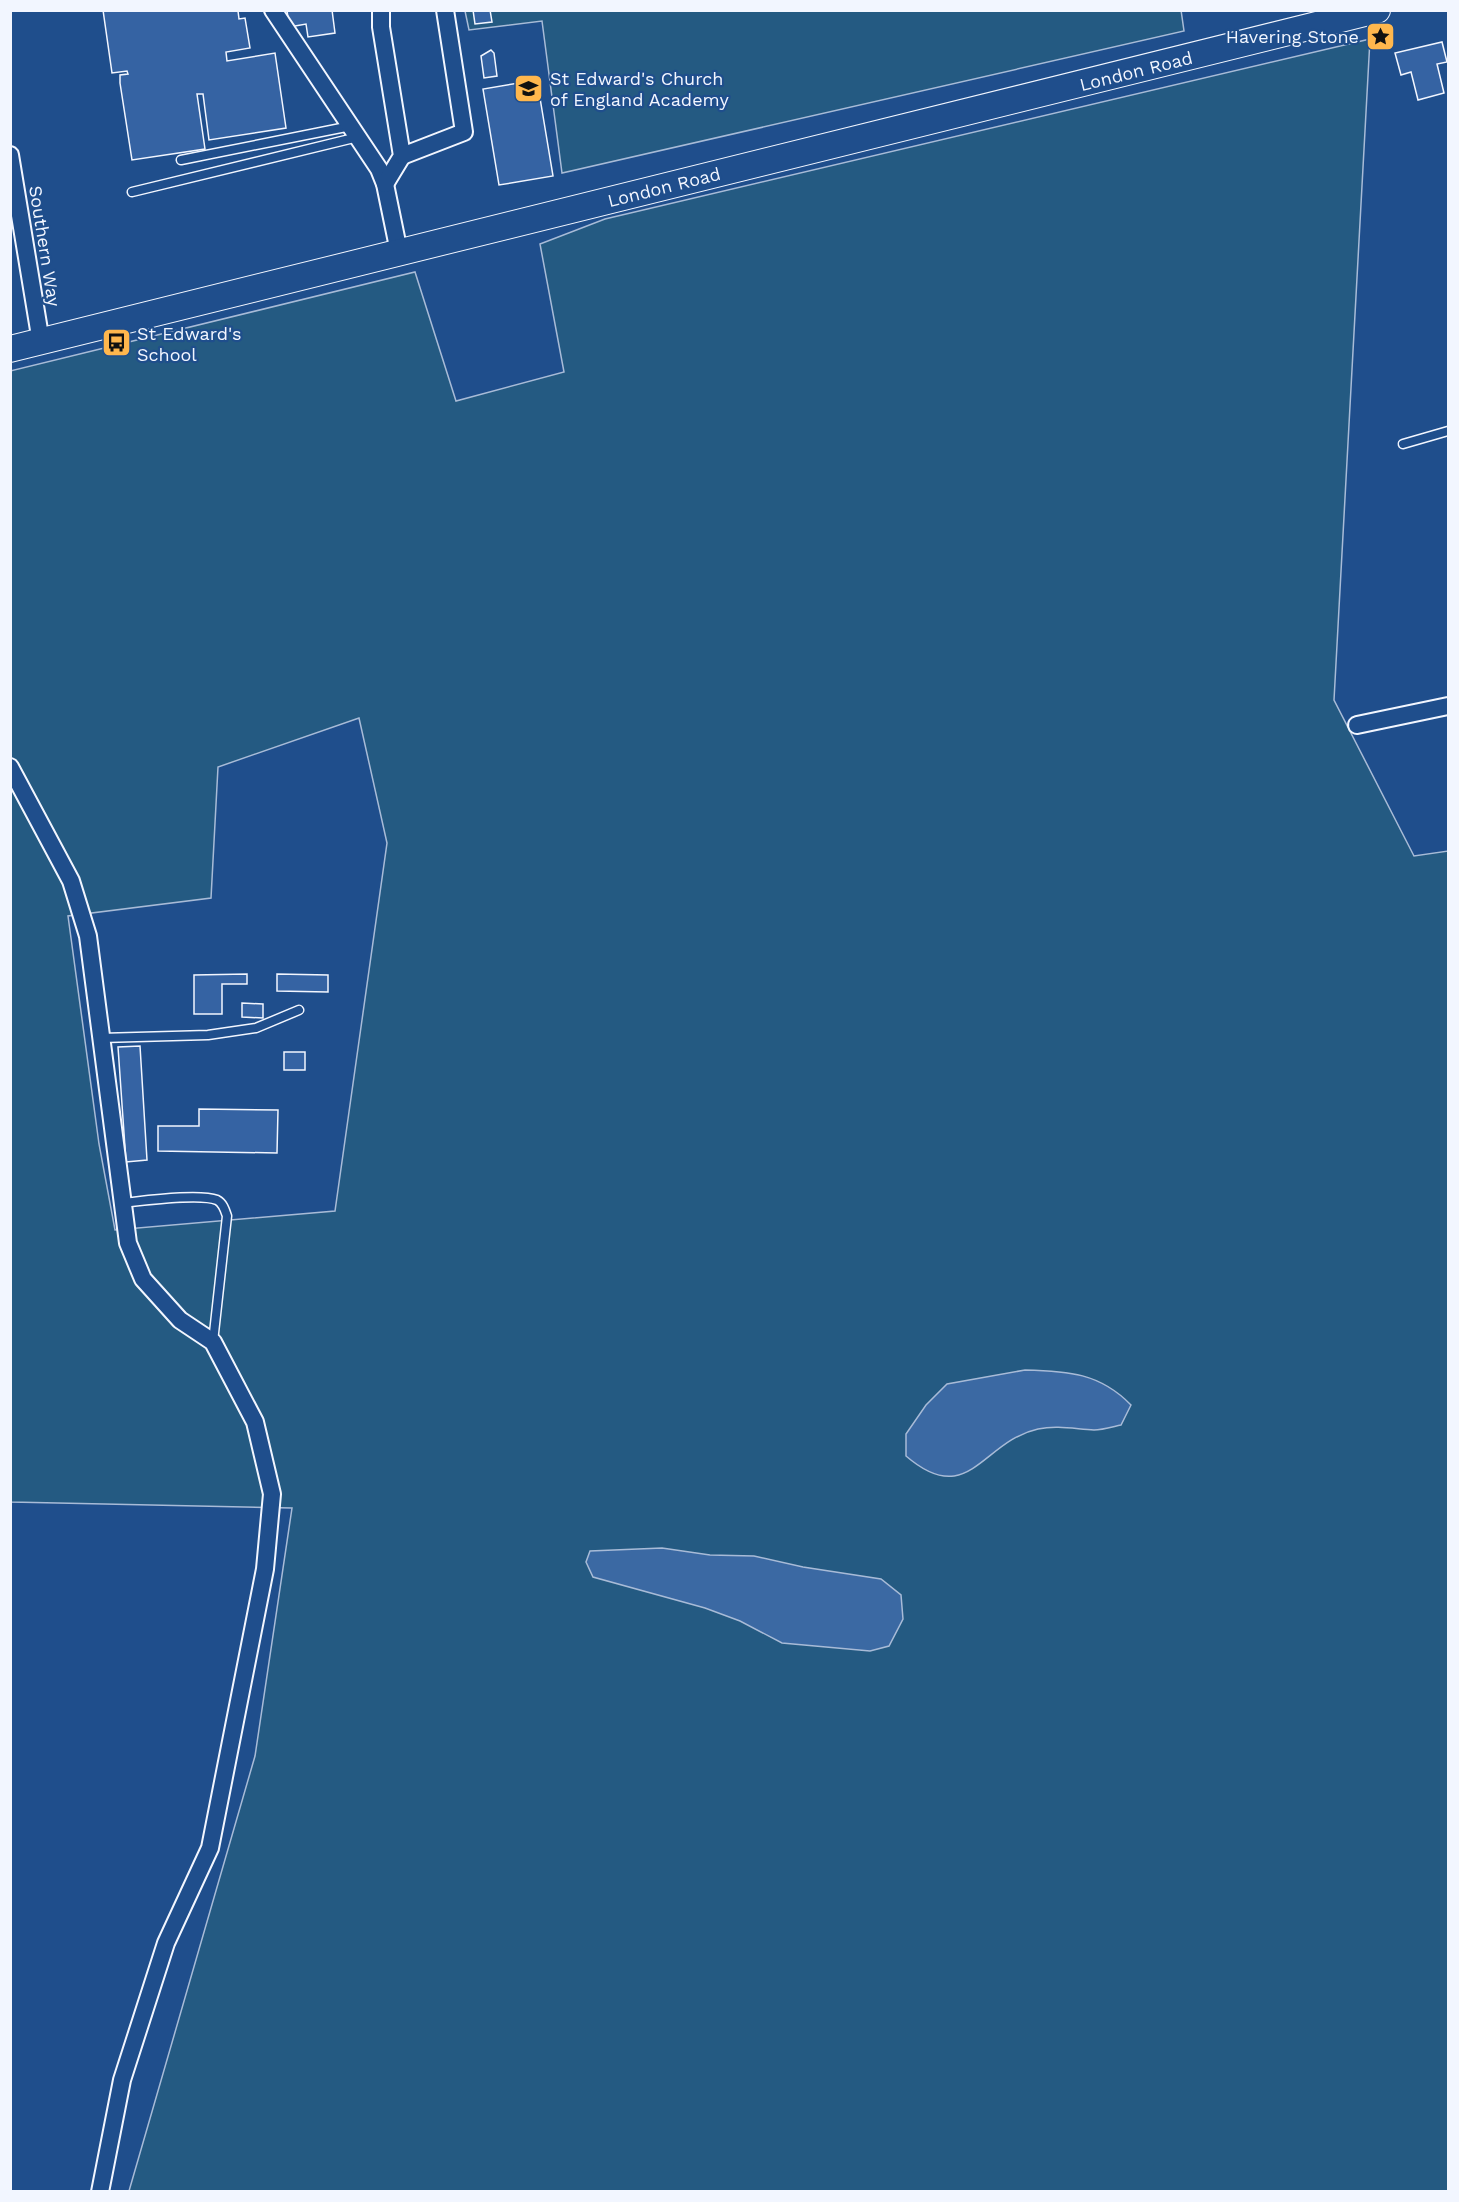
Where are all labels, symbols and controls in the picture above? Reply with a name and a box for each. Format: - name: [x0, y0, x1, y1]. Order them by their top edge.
- place icon: Havering Stone: [1364, 20, 1396, 52]
- place label: Havering Stone: [1226, 26, 1359, 47]
- street label: London Road: [1077, 47, 1195, 95]
- place label: St Edward's Church of England Academy: [550, 68, 729, 110]
- school or university icon: St Edward's Church of England Academy: [513, 72, 545, 104]
- street label: London Road: [605, 163, 723, 211]
- street label: Southern Way: [25, 184, 65, 309]
- place label: St Edward's School: [137, 323, 242, 365]
- bus stop icon: St Edward's School: [100, 327, 132, 359]

